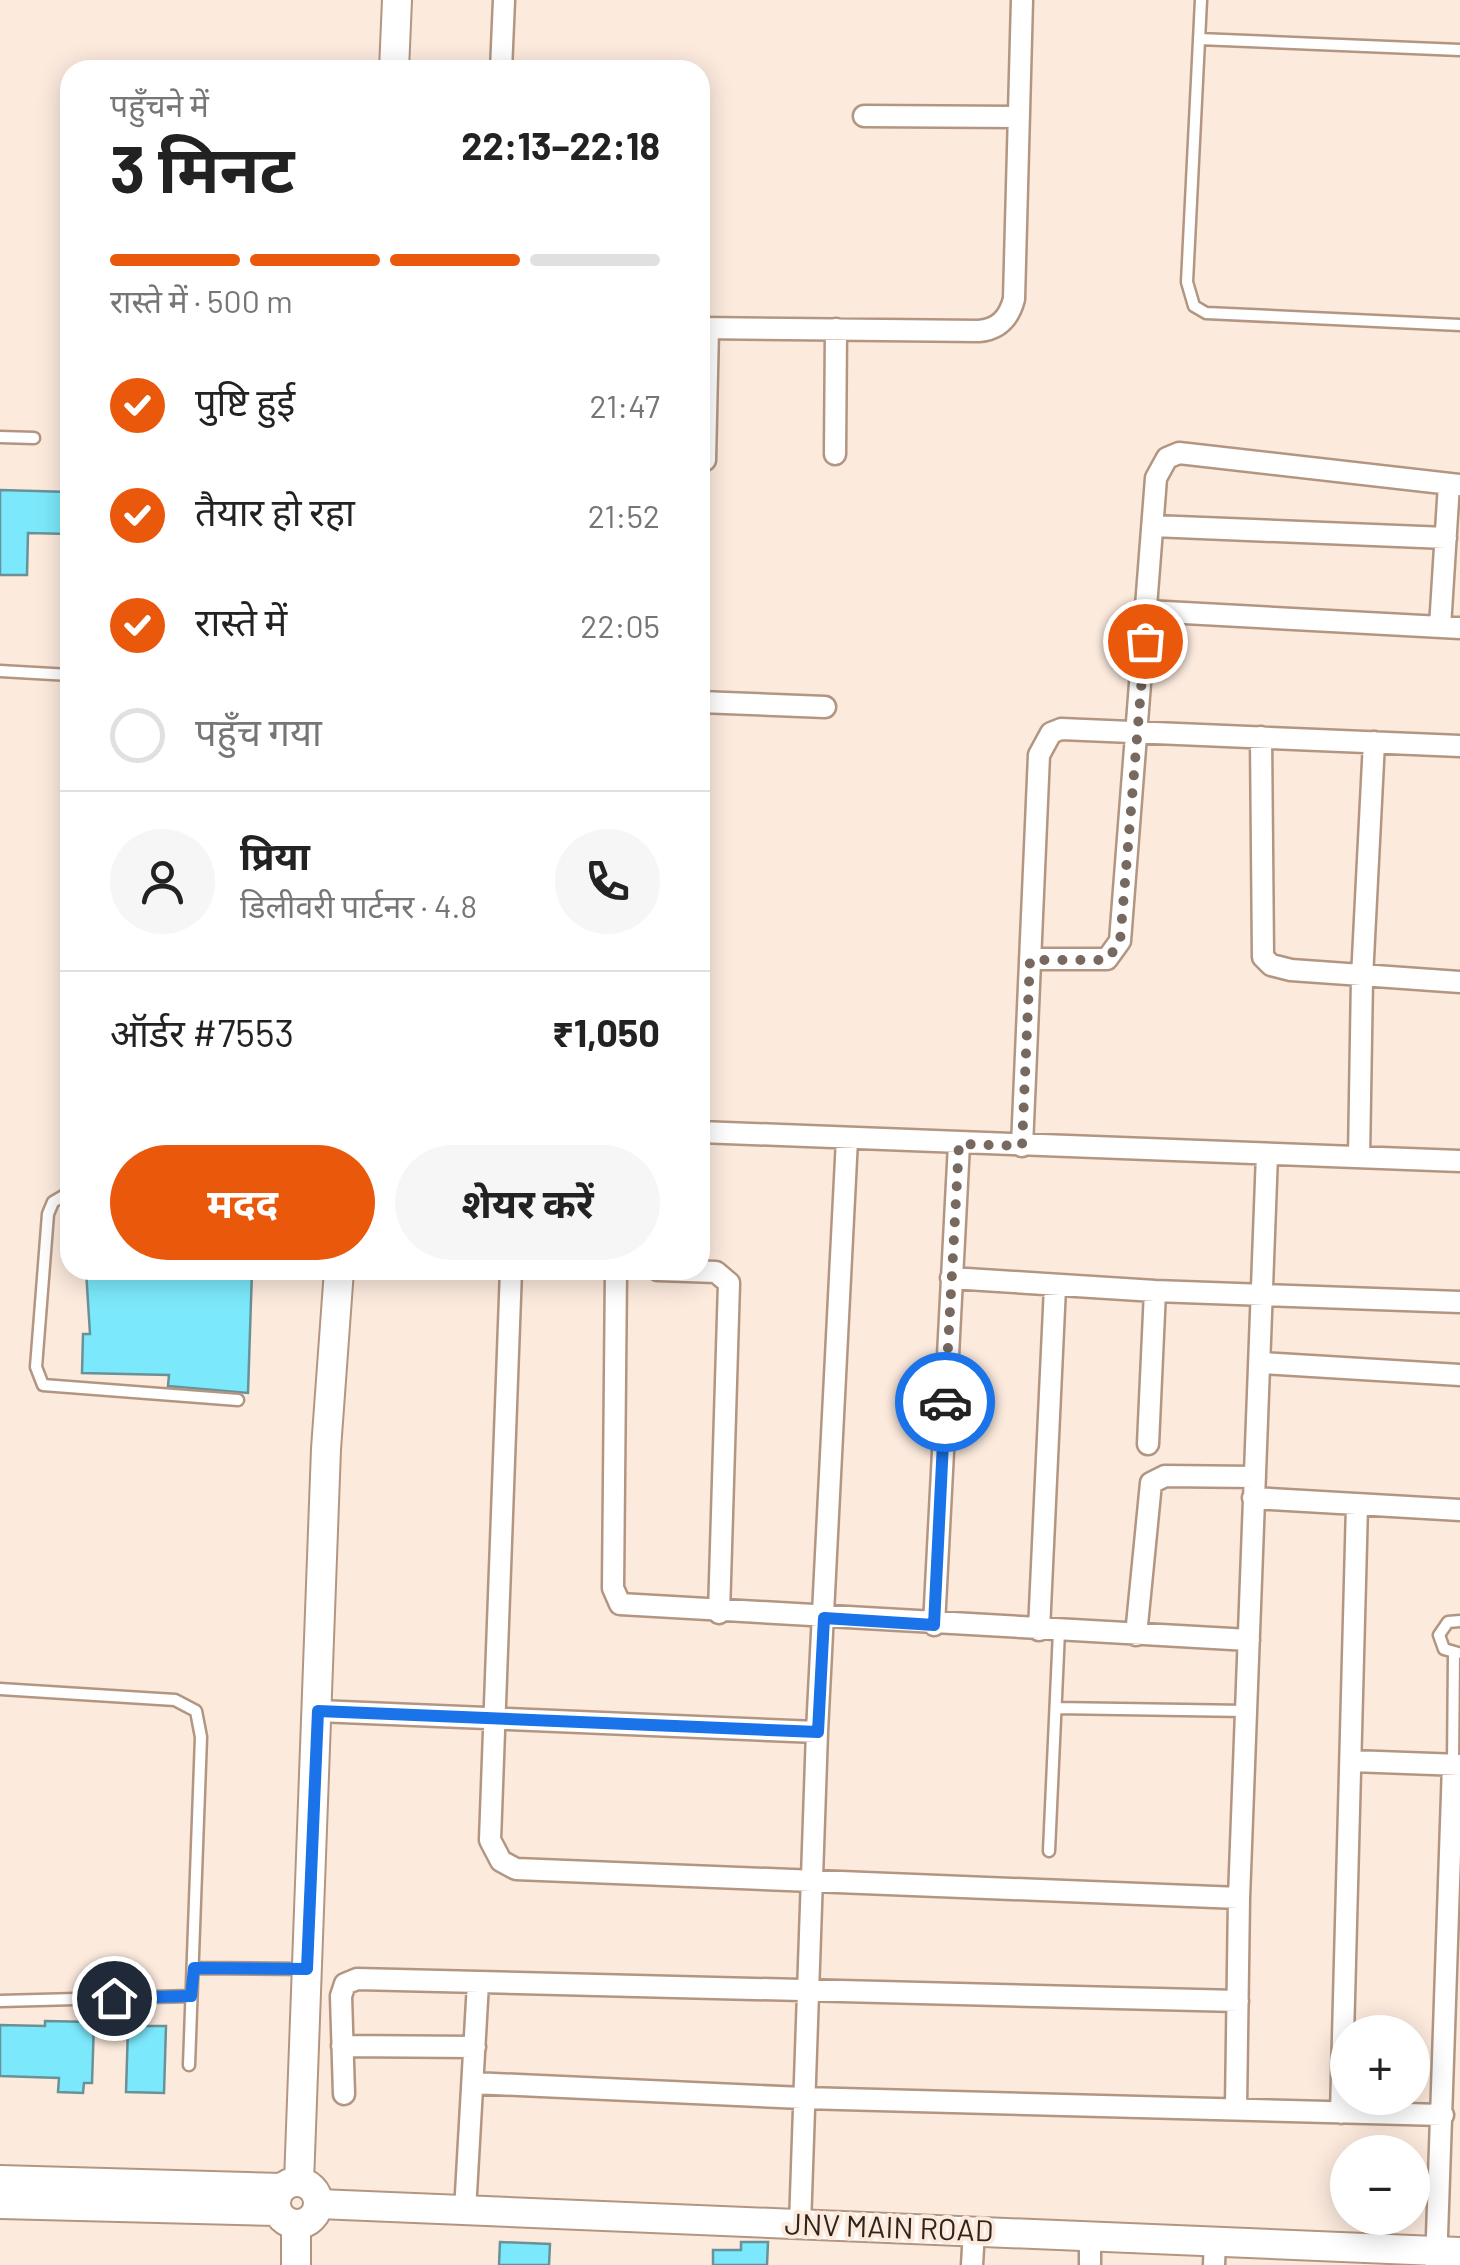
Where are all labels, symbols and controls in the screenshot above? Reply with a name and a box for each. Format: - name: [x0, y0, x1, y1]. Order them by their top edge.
- text: पहुँचने में: [110, 85, 209, 123]
- text: 22:13–22:18: [461, 122, 660, 168]
- text: 3 मिनट: [110, 128, 295, 206]
- text: रास्ते में · 500 m: [110, 281, 293, 319]
- icon: check: [110, 378, 165, 433]
- text: पुष्टि हुई: [195, 378, 295, 424]
- text: 21:47: [589, 386, 660, 424]
- icon: check: [110, 488, 165, 543]
- text: तैयार हो रहा: [195, 488, 355, 534]
- text: 21:52: [588, 496, 660, 534]
- icon: check: [110, 598, 165, 653]
- text: रास्ते में: [195, 598, 287, 644]
- pin: [1103, 599, 1188, 684]
- text: 22:05: [580, 606, 660, 644]
- icon: bag: [1118, 614, 1173, 669]
- text: पहुँच गया: [195, 708, 322, 754]
- button: person: [110, 829, 215, 934]
- button: phone: [555, 829, 660, 934]
- text: प्रिया: [240, 832, 310, 878]
- text: डिलीवरी पार्टनर · 4.8: [240, 886, 477, 924]
- text: ऑर्डर #7553: [110, 1009, 294, 1055]
- text: ₹1,050: [552, 1009, 660, 1055]
- button: मदद: [110, 1145, 375, 1260]
- button: शेयर करें: [395, 1145, 660, 1260]
- courier: [895, 1352, 995, 1452]
- icon: car: [918, 1375, 973, 1430]
- pin: [72, 1956, 157, 2041]
- icon: home: [87, 1971, 142, 2026]
- map controls: [1330, 2015, 1430, 2235]
- button: +: [1330, 2015, 1430, 2115]
- button: −: [1330, 2135, 1430, 2235]
- street label: JNV MAIN ROAD: [784, 2204, 994, 2248]

